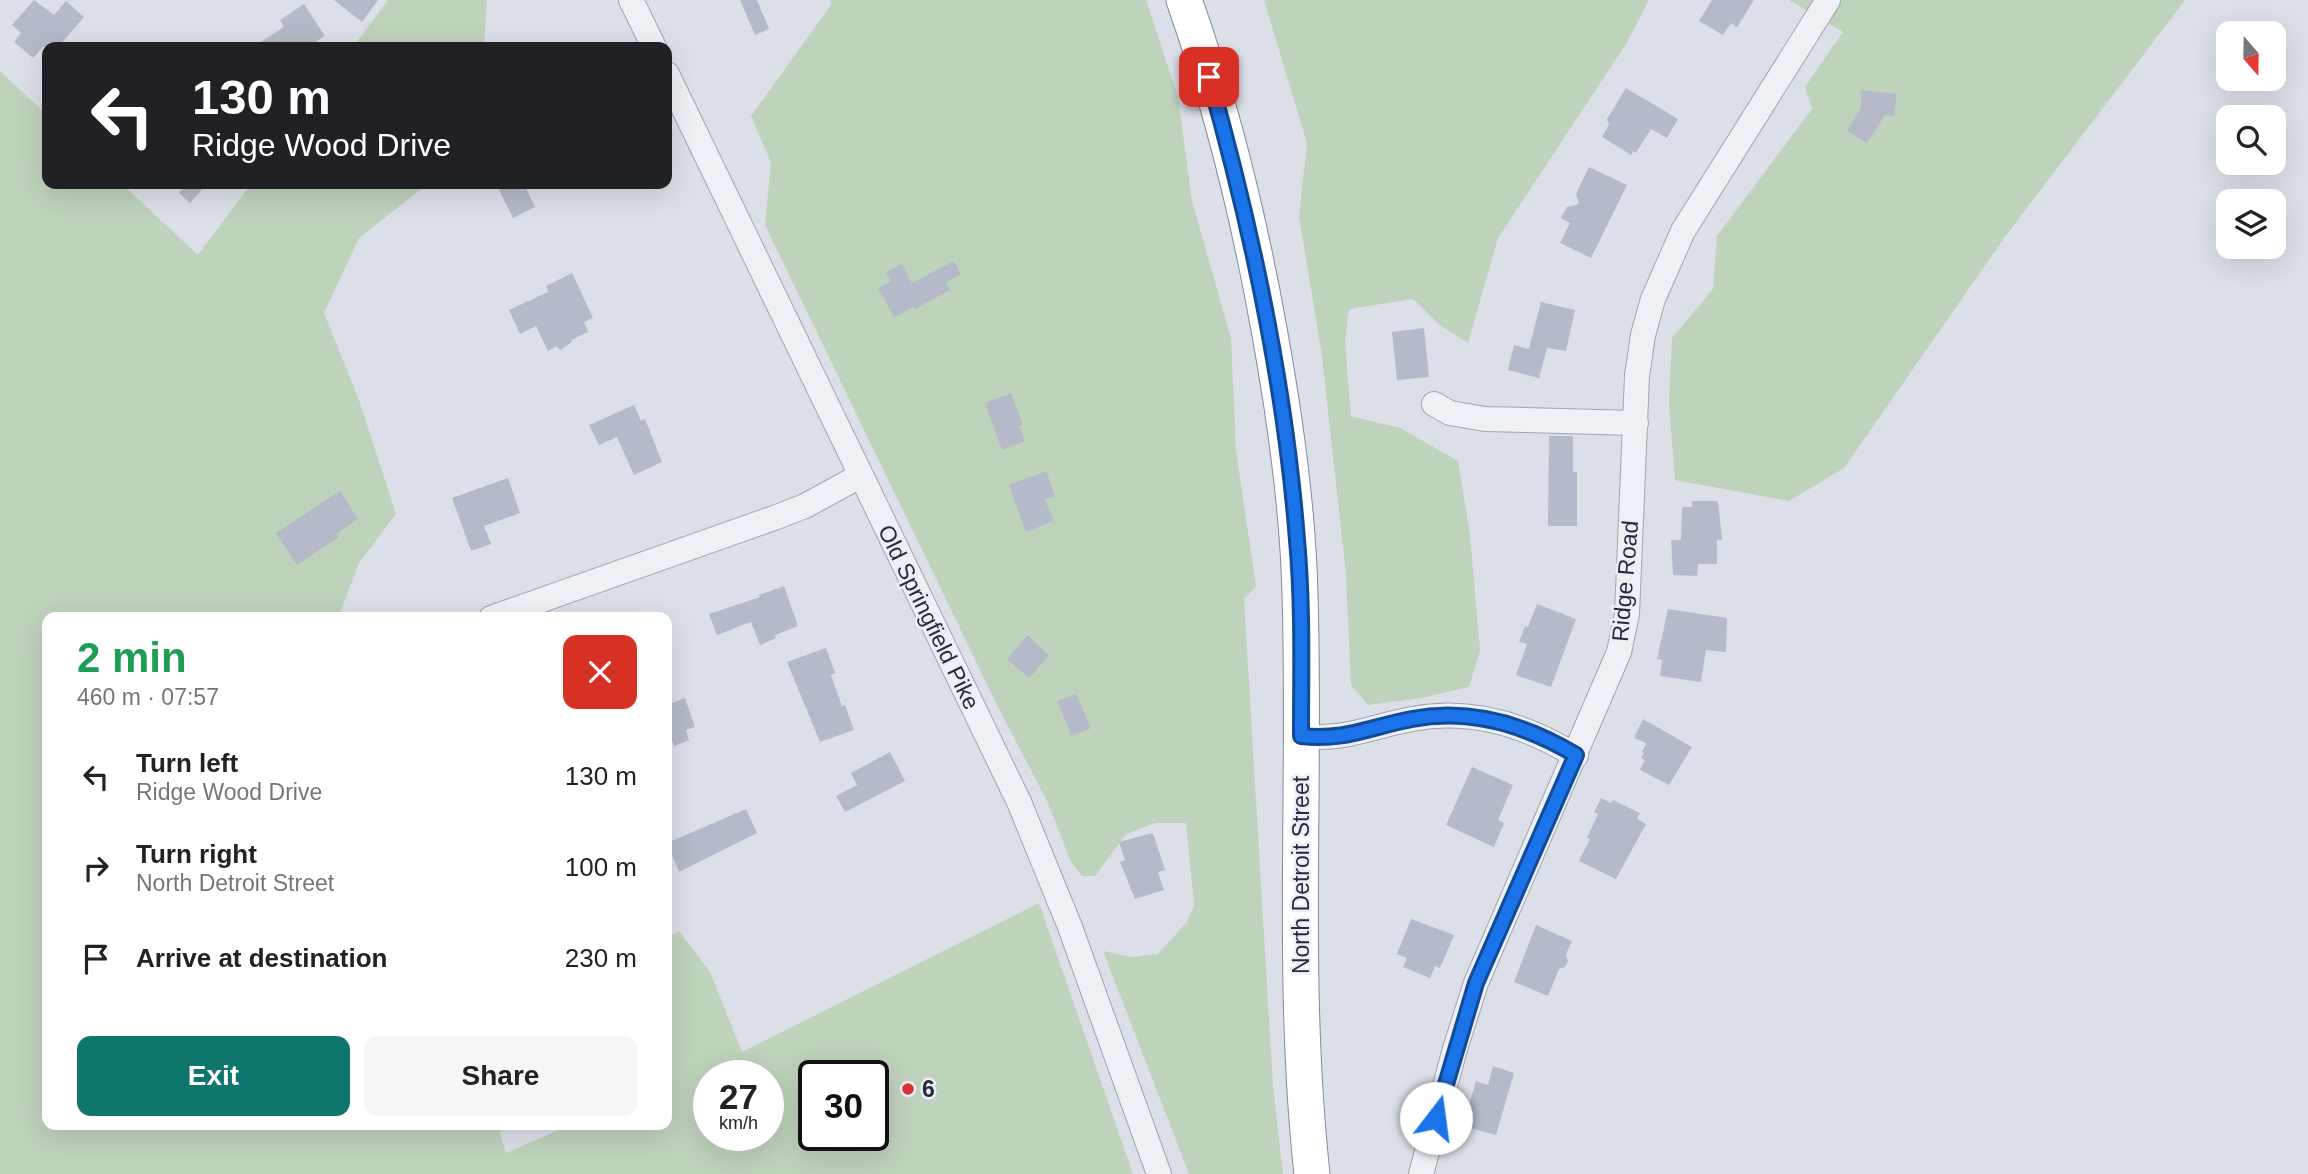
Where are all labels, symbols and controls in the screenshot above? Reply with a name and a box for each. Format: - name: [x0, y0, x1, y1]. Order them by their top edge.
- north arrow: [2216, 21, 2286, 91]
- map controls: [2216, 21, 2286, 259]
- pin: [1179, 47, 1239, 107]
- icon: arrive: [1190, 58, 1228, 96]
- icon: left: [77, 70, 168, 161]
- text: 130 m: [192, 70, 331, 124]
- button: search: [2216, 105, 2286, 175]
- text: Ridge Wood Drive: [192, 127, 451, 163]
- button: layers: [2216, 189, 2286, 259]
- street label: Ridge Road: [1607, 519, 1643, 643]
- street label: Old Springfield Pike: [873, 521, 985, 713]
- text: 2 min: [77, 634, 187, 681]
- button: close: [563, 635, 637, 709]
- text: 460 m · 07:57: [77, 684, 219, 710]
- text: Turn left: [136, 748, 238, 778]
- icon: left: [77, 758, 115, 796]
- text: 130 m: [565, 761, 637, 791]
- street label: North Detroit Street: [1288, 775, 1314, 974]
- text: Ridge Wood Drive: [136, 779, 322, 805]
- text: Turn right: [136, 839, 257, 869]
- icon: right: [77, 849, 115, 887]
- text: 100 m: [565, 852, 637, 882]
- text: North Detroit Street: [136, 870, 334, 896]
- icon: arrive: [77, 940, 115, 978]
- text: Arrive at destination: [136, 943, 387, 973]
- text: 230 m: [565, 943, 637, 973]
- button: Exit: [77, 1036, 350, 1116]
- button: Share: [364, 1036, 637, 1116]
- speed limit sign: 30: [798, 1060, 889, 1151]
- place label: 6: [922, 1076, 935, 1102]
- text: 27: [719, 1077, 758, 1116]
- marker: 6: [900, 1081, 916, 1097]
- position arrow: [1399, 1081, 1473, 1155]
- text: km/h: [719, 1113, 758, 1133]

